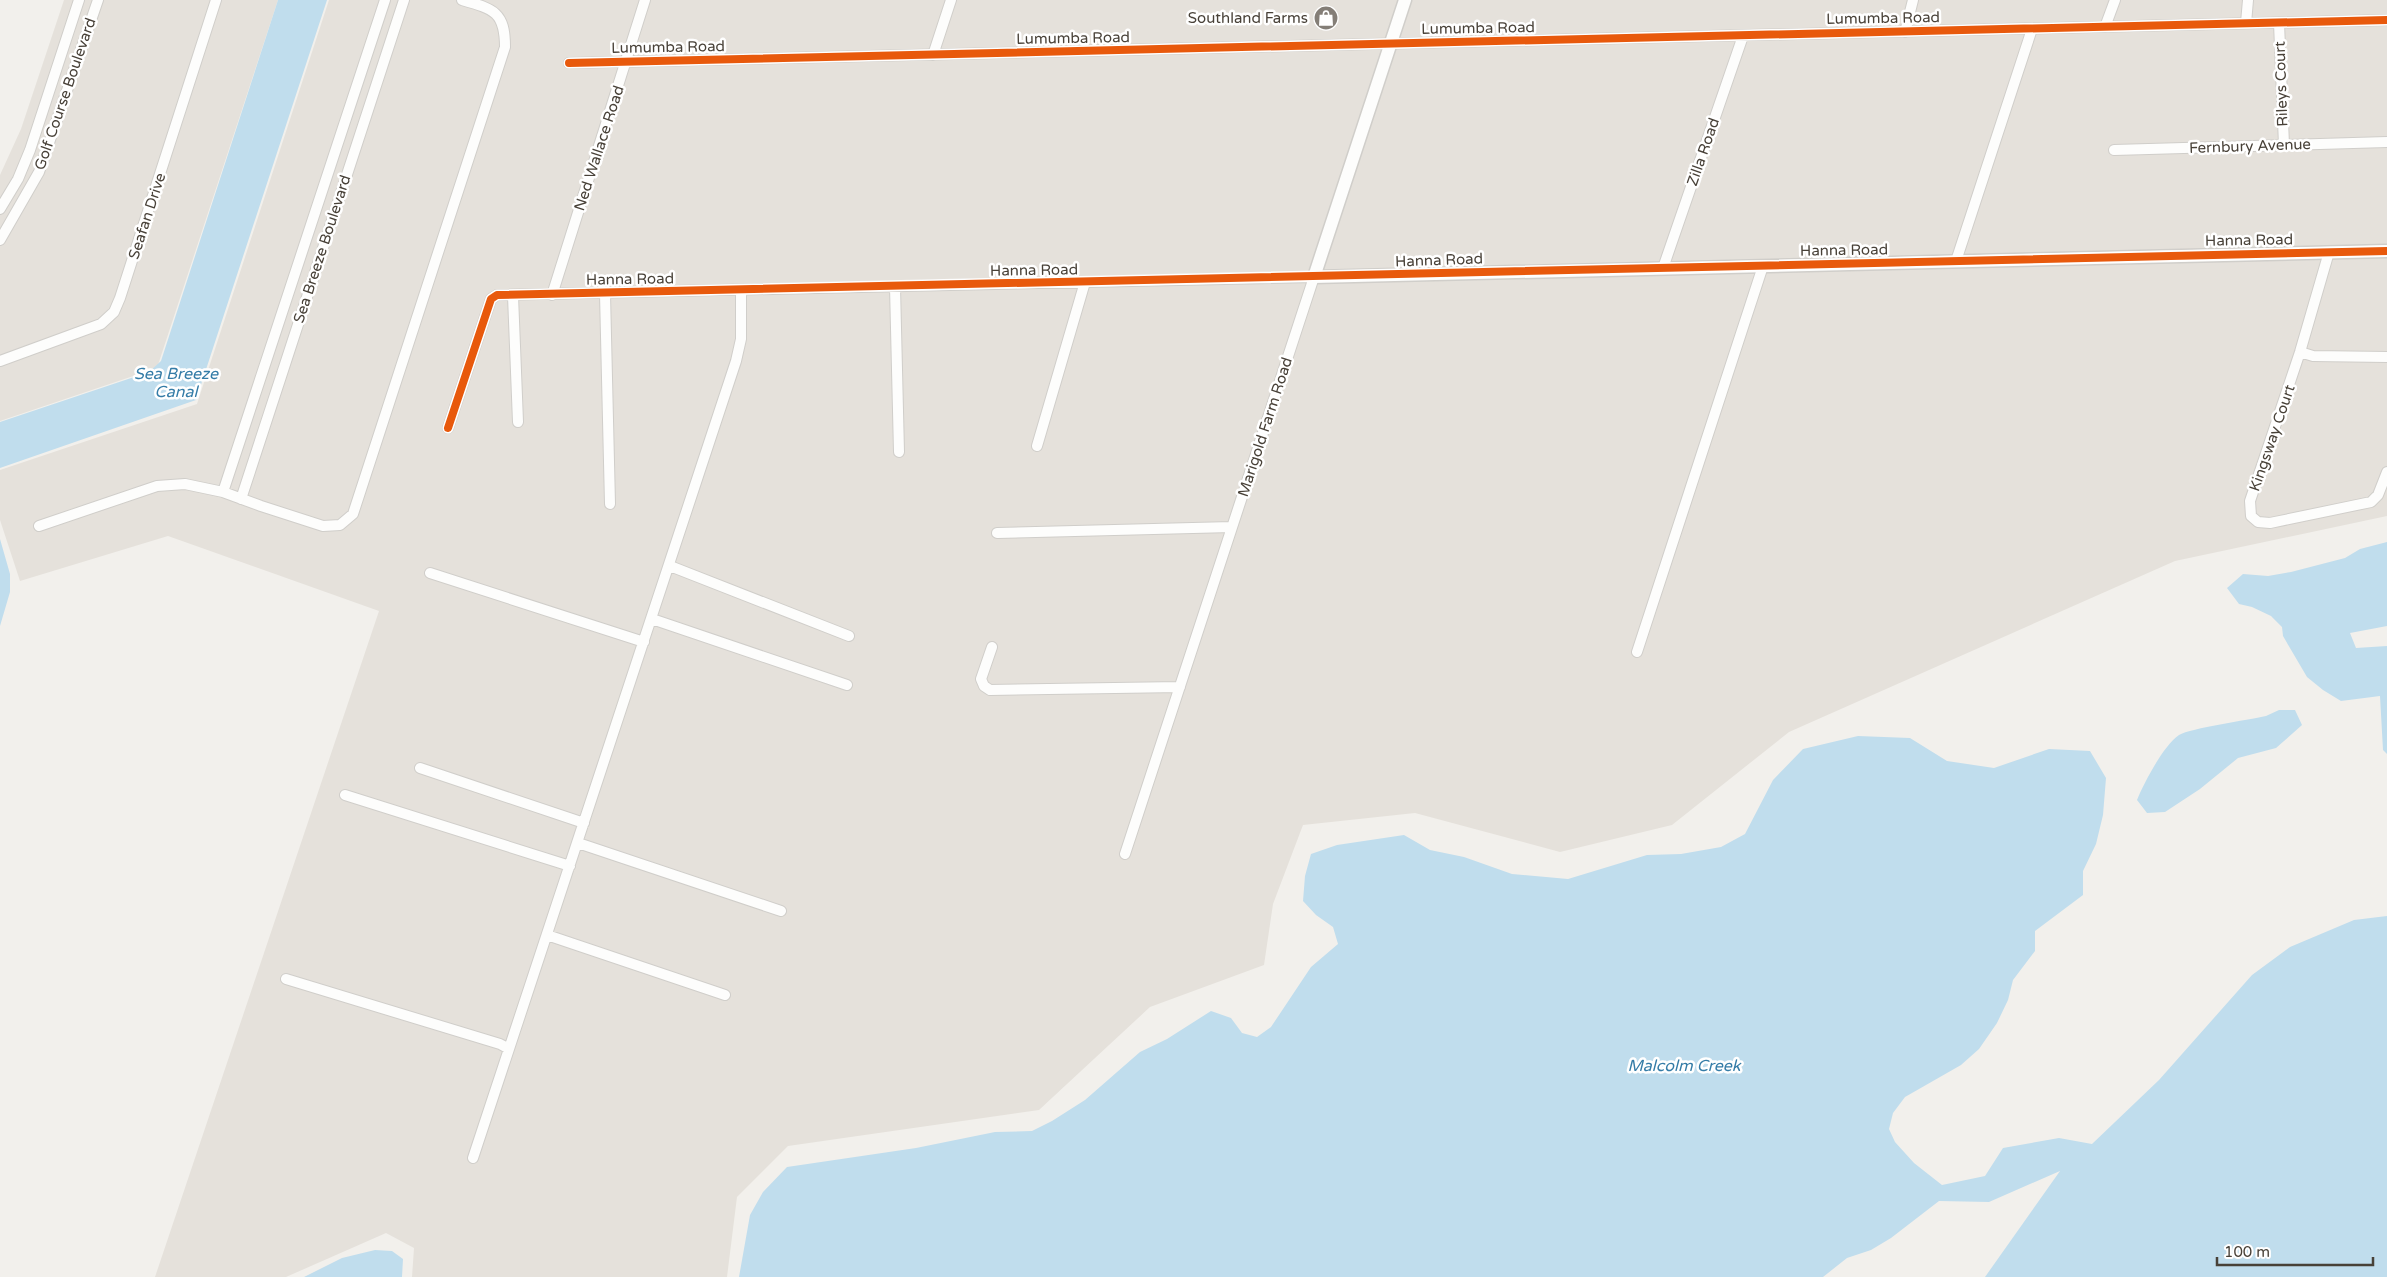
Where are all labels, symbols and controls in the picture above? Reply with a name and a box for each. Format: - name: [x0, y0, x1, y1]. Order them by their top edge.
- shop icon: Southland Farms: [1313, 5, 1339, 31]
- street label: Lumumba Road: [1826, 8, 1940, 28]
- place label: Southland Farms: [1188, 9, 1308, 27]
- street label: Golf Course Boulevard: [31, 16, 99, 172]
- street label: Lumumba Road: [1421, 18, 1535, 38]
- street label: Lumumba Road: [1016, 28, 1130, 48]
- street label: Lumumba Road: [611, 37, 725, 57]
- street label: Rileys Court: [2271, 41, 2291, 127]
- street label: Ned Wallace Road: [570, 83, 628, 213]
- street label: Zilla Road: [1683, 116, 1723, 188]
- street label: Fernbury Avenue: [2189, 135, 2311, 157]
- street label: Seafan Drive: [125, 170, 169, 262]
- street label: Sea Breeze Boulevard: [290, 173, 354, 325]
- street label: Hanna Road: [2205, 230, 2293, 250]
- street label: Hanna Road: [1800, 240, 1888, 260]
- street label: Hanna Road: [1395, 249, 1483, 271]
- street label: Hanna Road: [990, 260, 1078, 280]
- street label: Hanna Road: [586, 269, 674, 289]
- street label: Marigold Farm Road: [1234, 355, 1296, 499]
- water label: Sea Breeze Canal: [134, 364, 219, 402]
- street label: Kingsway Court: [2245, 382, 2299, 494]
- water label: Malcolm Creek: [1627, 1056, 1742, 1076]
- scale bar: [2217, 1234, 2373, 1266]
- text: 100 m: [2224, 1243, 2270, 1261]

